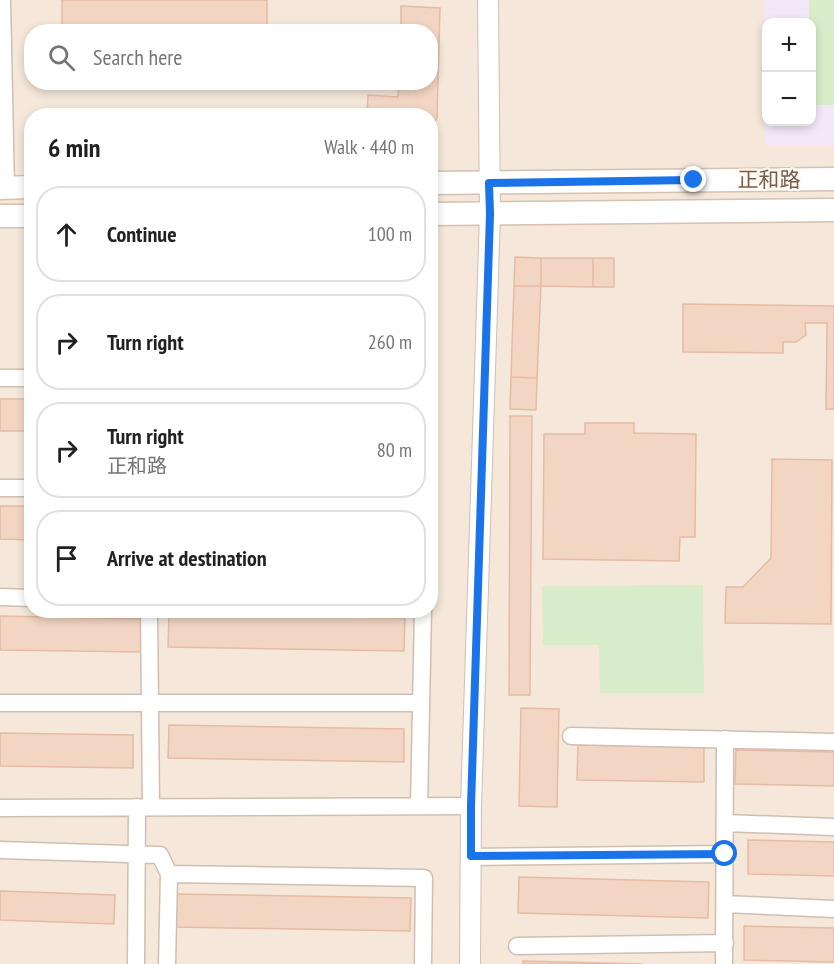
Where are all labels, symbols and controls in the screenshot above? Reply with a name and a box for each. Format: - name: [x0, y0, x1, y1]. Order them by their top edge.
- map controls: [762, 18, 816, 126]
- button: +: [762, 18, 816, 72]
- search box: [24, 24, 438, 90]
- icon: search: [45, 41, 78, 74]
- text: Search here: [93, 43, 182, 71]
- button: −: [762, 72, 816, 126]
- text: 6 min: [48, 131, 101, 164]
- text: Walk · 440 m: [324, 134, 414, 160]
- route end: [680, 166, 706, 192]
- street label: 正和路: [738, 166, 801, 193]
- icon: ahead: [50, 218, 83, 251]
- text: Continue: [107, 220, 177, 248]
- text: 100 m: [368, 221, 412, 247]
- icon: right: [50, 326, 83, 359]
- text: Turn right: [107, 328, 184, 356]
- text: 260 m: [368, 329, 412, 355]
- text: Turn right: [107, 422, 184, 450]
- icon: right: [50, 434, 83, 467]
- text: 80 m: [377, 437, 412, 463]
- text: 正和路: [107, 453, 167, 479]
- icon: arrive: [50, 542, 83, 575]
- text: Arrive at destination: [107, 544, 267, 572]
- route start: [711, 840, 737, 866]

